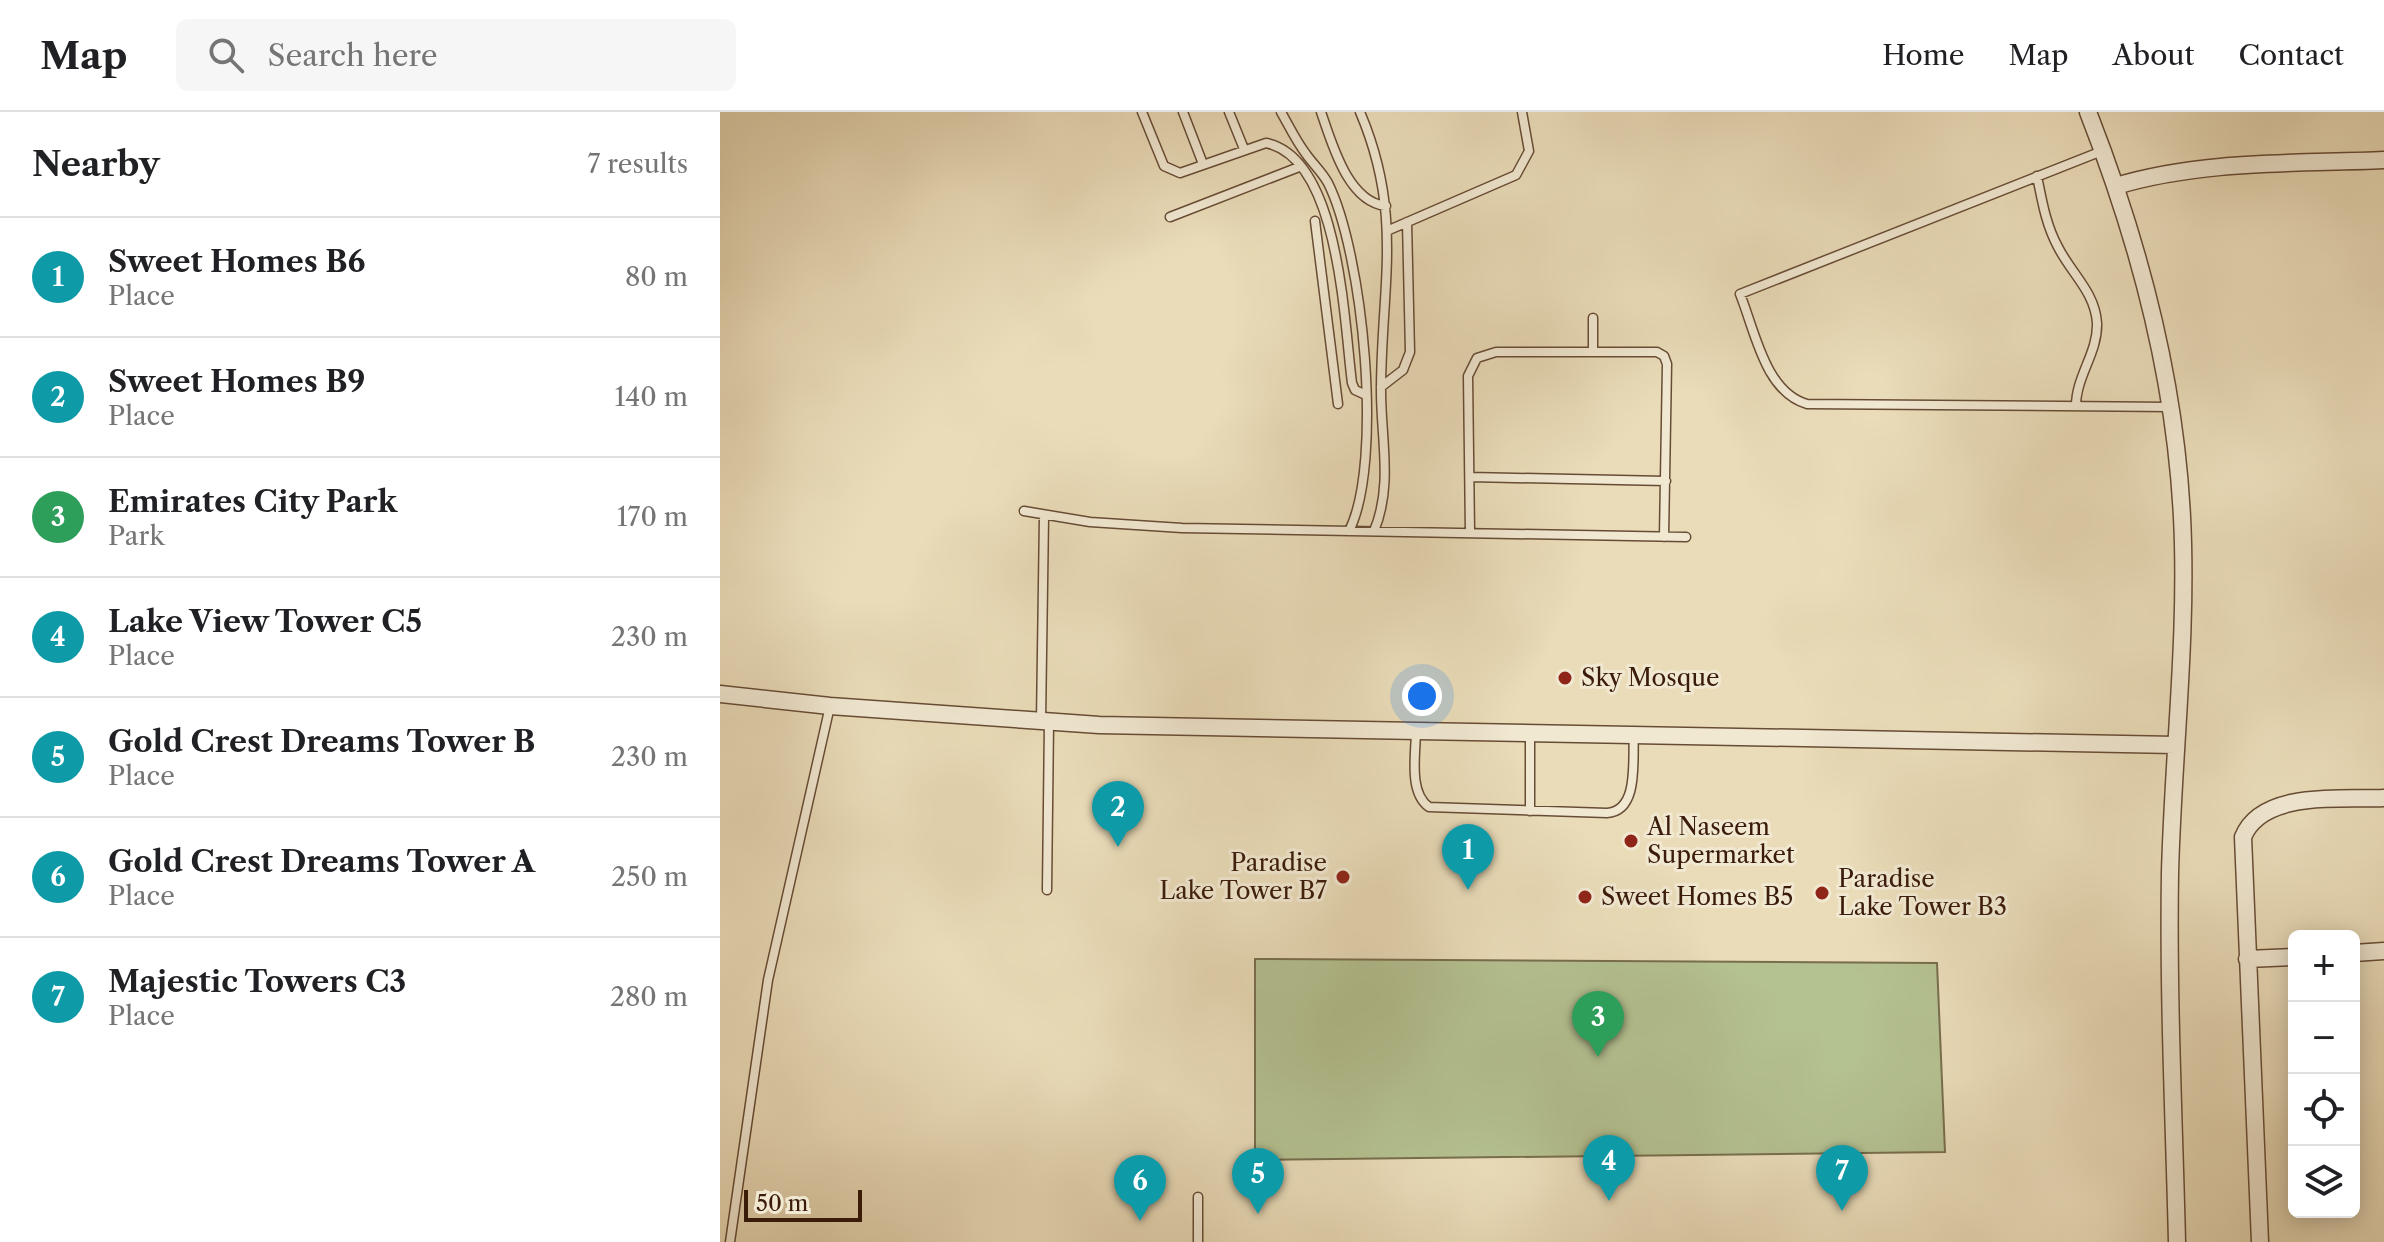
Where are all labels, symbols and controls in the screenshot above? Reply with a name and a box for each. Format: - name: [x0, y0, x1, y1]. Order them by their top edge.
- search box: [176, 19, 736, 91]
- text: Map: [40, 32, 128, 79]
- icon: search: [204, 33, 248, 77]
- text: Search here: [268, 37, 438, 74]
- text: Home: [1882, 38, 1964, 72]
- text: Map: [2008, 38, 2068, 72]
- text: About: [2112, 38, 2194, 72]
- text: Contact: [2238, 38, 2344, 72]
- text: Nearby: [32, 143, 160, 185]
- text: 7 results: [588, 148, 688, 180]
- text: Sweet Homes B6: [108, 243, 365, 280]
- text: 1: [52, 261, 64, 293]
- text: 80 m: [625, 261, 688, 293]
- text: Place: [108, 280, 175, 312]
- text: Sweet Homes B9: [108, 363, 365, 400]
- text: 2: [50, 381, 66, 413]
- text: 140 m: [614, 381, 688, 413]
- text: Place: [108, 400, 175, 432]
- text: Emirates City Park: [108, 483, 397, 520]
- text: 3: [51, 501, 65, 533]
- text: 170 m: [617, 501, 688, 533]
- text: Park: [108, 520, 165, 552]
- text: Lake View Tower C5: [108, 603, 422, 640]
- text: 4: [50, 621, 66, 653]
- text: 230 m: [611, 621, 688, 653]
- text: Place: [108, 640, 175, 672]
- place label: Sky Mosque: [1581, 663, 1719, 692]
- marker: Sky Mosque: [1556, 669, 1574, 687]
- your location: [1402, 676, 1442, 716]
- text: Gold Crest Dreams Tower B: [108, 723, 535, 760]
- text: 5: [51, 741, 65, 773]
- text: 230 m: [611, 741, 688, 773]
- text: Place: [108, 760, 175, 792]
- pin: 2: [1092, 781, 1144, 847]
- place label: Al Naseem Supermarket: [1646, 812, 1795, 869]
- pin: 1: [1442, 824, 1494, 890]
- marker: Al Naseem Supermarket: [1622, 832, 1640, 850]
- text: Gold Crest Dreams Tower A: [108, 843, 535, 880]
- place label: Paradise Lake Tower B7: [1159, 848, 1327, 905]
- text: 6: [50, 861, 66, 893]
- text: 250 m: [611, 861, 688, 893]
- place label: Paradise Lake Tower B3: [1838, 864, 2007, 921]
- marker: Paradise Lake Tower B7: [1334, 868, 1352, 886]
- text: Place: [108, 880, 175, 912]
- place label: Sweet Homes B5: [1601, 882, 1793, 911]
- marker: Paradise Lake Tower B3: [1813, 884, 1831, 902]
- marker: Sweet Homes B5: [1576, 888, 1594, 906]
- map controls: [2288, 930, 2360, 1218]
- button: +: [2288, 930, 2360, 1002]
- text: Majestic Towers C3: [108, 963, 406, 1000]
- text: 7: [51, 981, 65, 1013]
- text: 280 m: [610, 981, 688, 1013]
- pin: 3: [1572, 991, 1624, 1057]
- text: Place: [108, 1000, 175, 1032]
- button: −: [2288, 1002, 2360, 1074]
- button: locate: [2288, 1074, 2360, 1146]
- pin: 4: [1583, 1135, 1635, 1201]
- pin: 7: [1816, 1145, 1868, 1211]
- button: layers: [2288, 1146, 2360, 1218]
- pin: 5: [1232, 1148, 1284, 1214]
- pin: 6: [1114, 1155, 1166, 1221]
- scale bar: [744, 1186, 862, 1222]
- text: 50 m: [756, 1190, 808, 1217]

